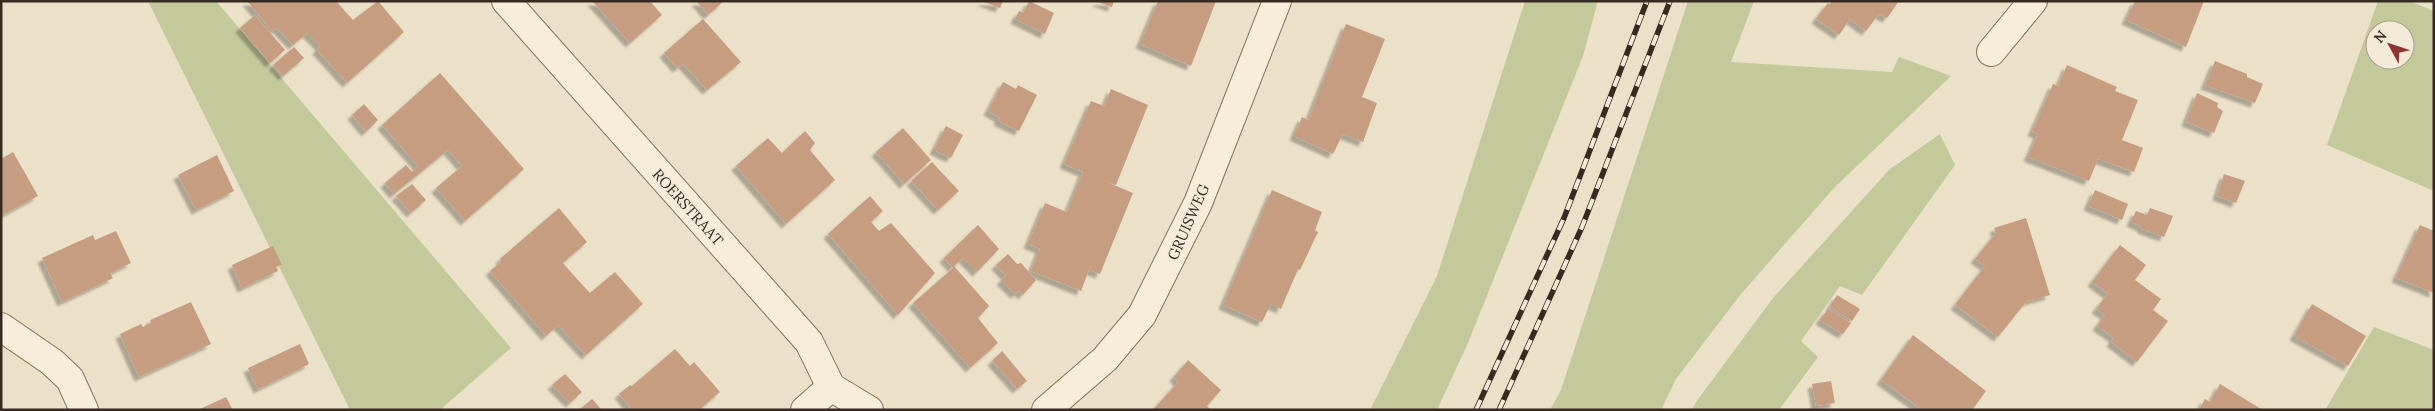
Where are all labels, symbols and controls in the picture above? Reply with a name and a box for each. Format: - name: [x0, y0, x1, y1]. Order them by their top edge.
- north arrow: [2365, 20, 2415, 70]
- text: N: [2370, 27, 2391, 47]
- street label: ROERSTRAAT: [649, 165, 728, 250]
- street label: GRUISWEG: [1163, 181, 1213, 263]

